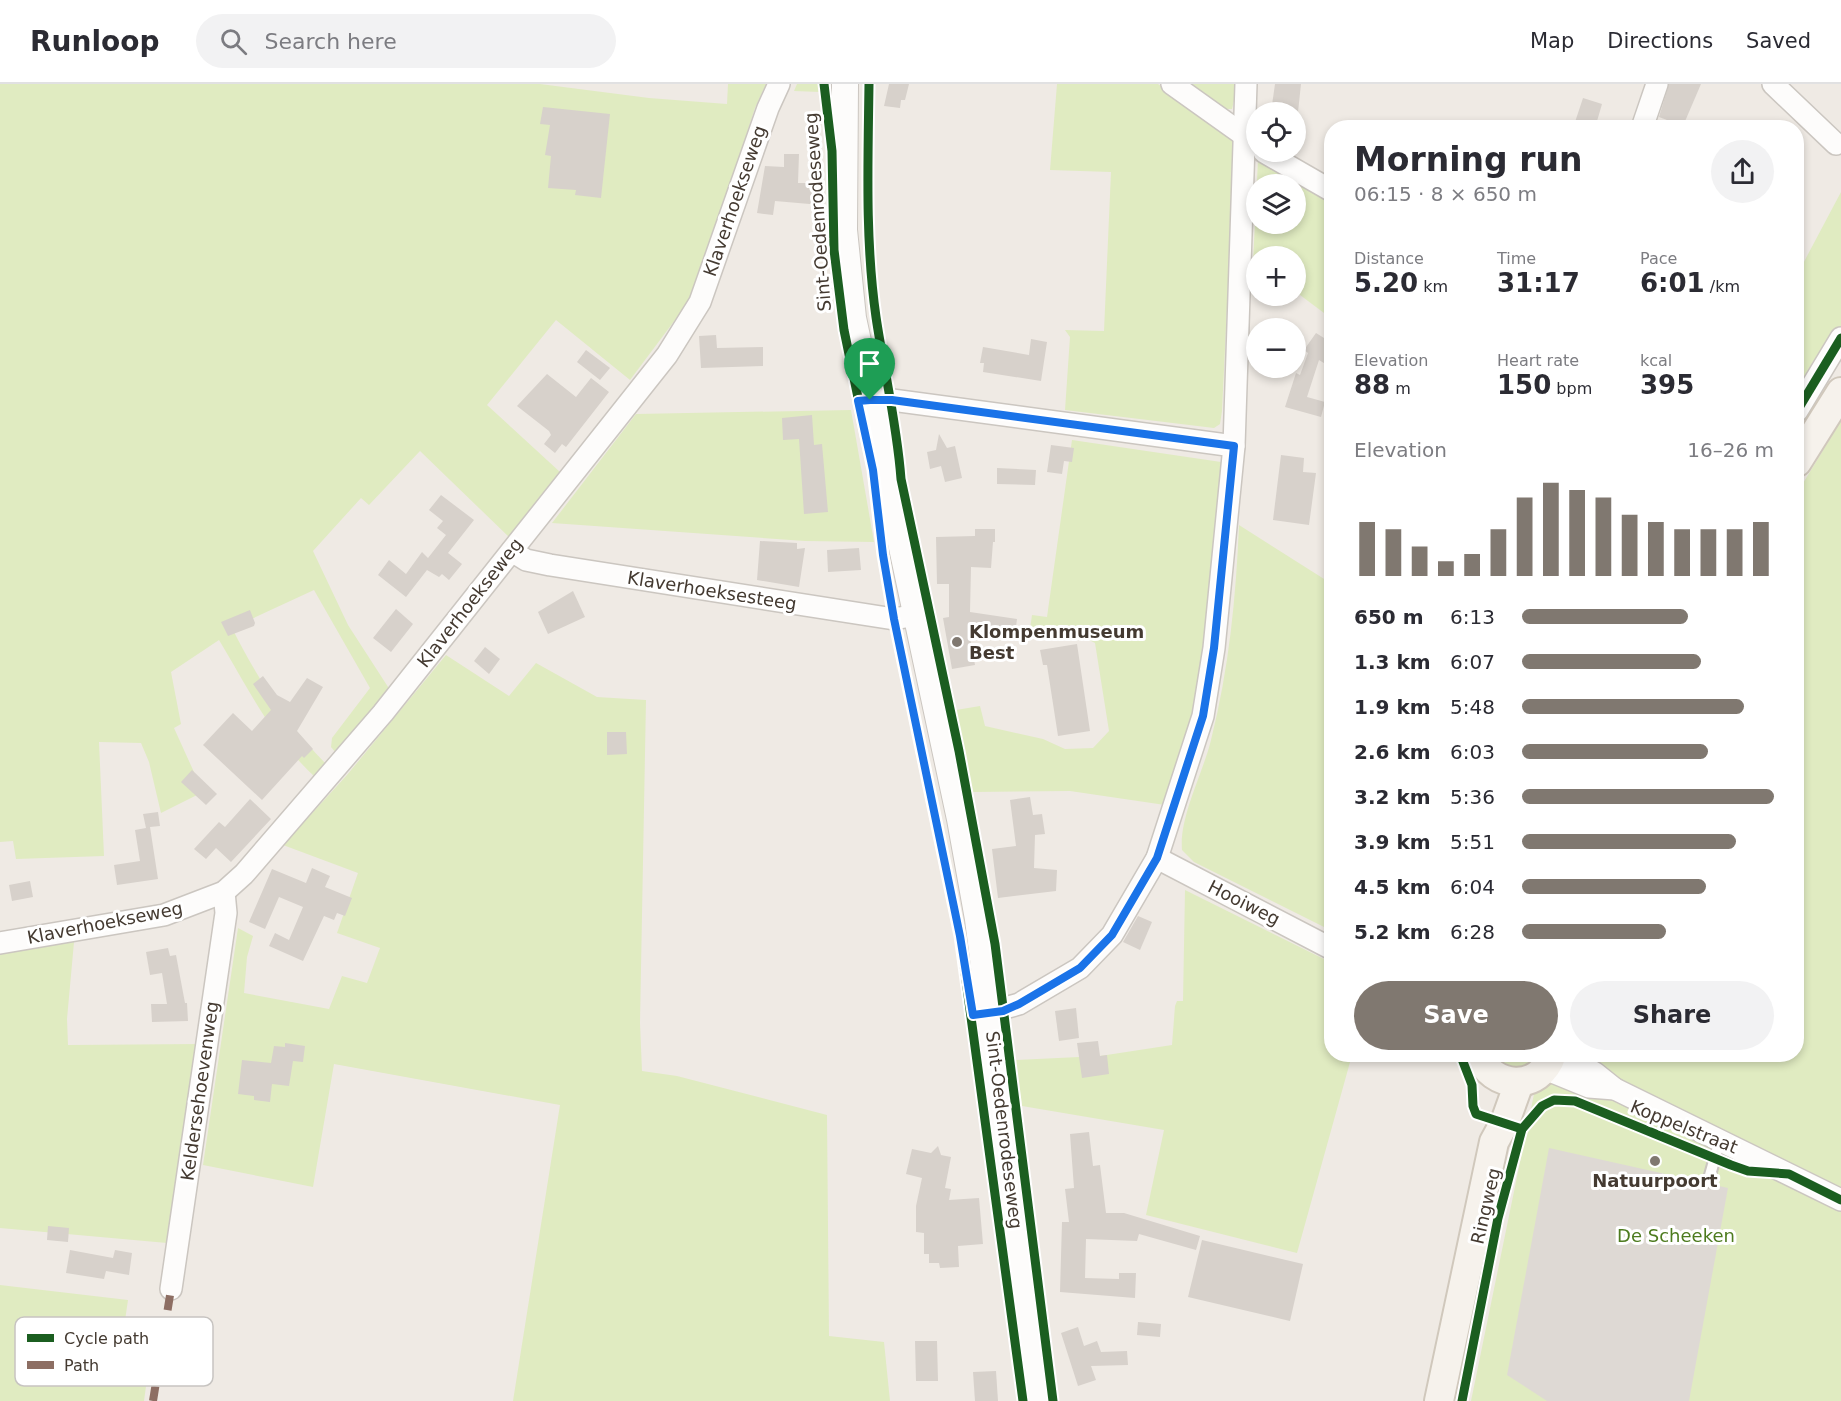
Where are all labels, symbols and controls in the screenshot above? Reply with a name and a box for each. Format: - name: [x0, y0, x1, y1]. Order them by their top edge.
- search box: [196, 14, 616, 68]
- text: Runloop: [30, 25, 160, 58]
- icon: search: [217, 25, 250, 58]
- text: Search here: [265, 29, 397, 54]
- text: Map: [1530, 29, 1574, 53]
- text: Directions: [1607, 29, 1713, 53]
- text: Saved: [1746, 29, 1811, 53]
- map controls: [1246, 102, 1306, 378]
- button: locate: [1246, 102, 1306, 162]
- street label: Sint-Oedenrodeseweg: [800, 112, 835, 312]
- street label: Klaverhoekseweg: [699, 123, 770, 279]
- text: Morning run: [1354, 140, 1582, 179]
- button: share: [1711, 140, 1774, 203]
- button: layers: [1246, 174, 1306, 234]
- text: 06:15 · 8 × 650 m: [1354, 182, 1537, 206]
- button: +: [1246, 246, 1306, 306]
- text: Distance: [1354, 249, 1424, 268]
- text: Time: [1497, 249, 1536, 268]
- text: Pace: [1640, 249, 1677, 268]
- text: 5.20: [1354, 268, 1418, 298]
- text: 31:17: [1497, 268, 1580, 298]
- text: 6:01: [1640, 268, 1705, 298]
- text: km: [1418, 277, 1448, 296]
- text: /km: [1705, 277, 1740, 296]
- button: −: [1246, 318, 1306, 378]
- pin: [844, 338, 895, 400]
- icon: arrive: [853, 347, 886, 380]
- text: Elevation: [1354, 351, 1428, 370]
- text: Heart rate: [1497, 351, 1579, 370]
- text: kcal: [1640, 351, 1672, 370]
- text: 88: [1354, 370, 1390, 400]
- text: 150: [1497, 370, 1551, 400]
- text: 395: [1640, 370, 1694, 400]
- text: m: [1390, 379, 1411, 398]
- text: bpm: [1551, 379, 1592, 398]
- text: Elevation: [1354, 438, 1447, 462]
- text: 16–26 m: [1687, 438, 1774, 462]
- street label: Klaverhoekseweg: [413, 534, 527, 672]
- street label: Klaverhoeksesteeg: [626, 567, 798, 614]
- text: 650 m: [1354, 605, 1424, 629]
- text: 6:13: [1450, 605, 1495, 629]
- place label: Klompenmuseum Best: [969, 621, 1144, 663]
- marker: Klompenmuseum Best: [950, 635, 964, 649]
- text: 1.3 km: [1354, 650, 1431, 674]
- text: 6:07: [1450, 650, 1495, 674]
- text: 1.9 km: [1354, 695, 1431, 719]
- text: 5:48: [1450, 695, 1495, 719]
- text: 2.6 km: [1354, 740, 1431, 764]
- text: 6:03: [1450, 740, 1495, 764]
- text: 3.2 km: [1354, 785, 1431, 809]
- text: 5:36: [1450, 785, 1495, 809]
- text: 3.9 km: [1354, 830, 1431, 854]
- text: 5:51: [1450, 830, 1495, 854]
- text: 4.5 km: [1354, 875, 1431, 899]
- text: 6:04: [1450, 875, 1495, 899]
- street label: Hooiweg: [1205, 876, 1284, 930]
- street label: Klaverhoekseweg: [25, 897, 185, 948]
- text: 5.2 km: [1354, 920, 1431, 944]
- text: 6:28: [1450, 920, 1495, 944]
- button: Save: [1354, 981, 1558, 1050]
- button: Share: [1570, 981, 1774, 1050]
- street label: Keldersehoevenweg: [176, 1000, 223, 1182]
- street label: Sint-Oedenrodeseweg: [982, 1030, 1027, 1230]
- street label: Koppelstraat: [1627, 1095, 1741, 1158]
- marker: Natuurpoort: [1648, 1154, 1662, 1168]
- street label: Ringweg: [1467, 1166, 1504, 1246]
- place label: Natuurpoort: [1592, 1170, 1718, 1191]
- park label: De Scheeken: [1617, 1225, 1735, 1246]
- legend: [15, 1317, 213, 1386]
- text: Cycle path: [64, 1329, 149, 1348]
- text: Path: [64, 1356, 99, 1375]

